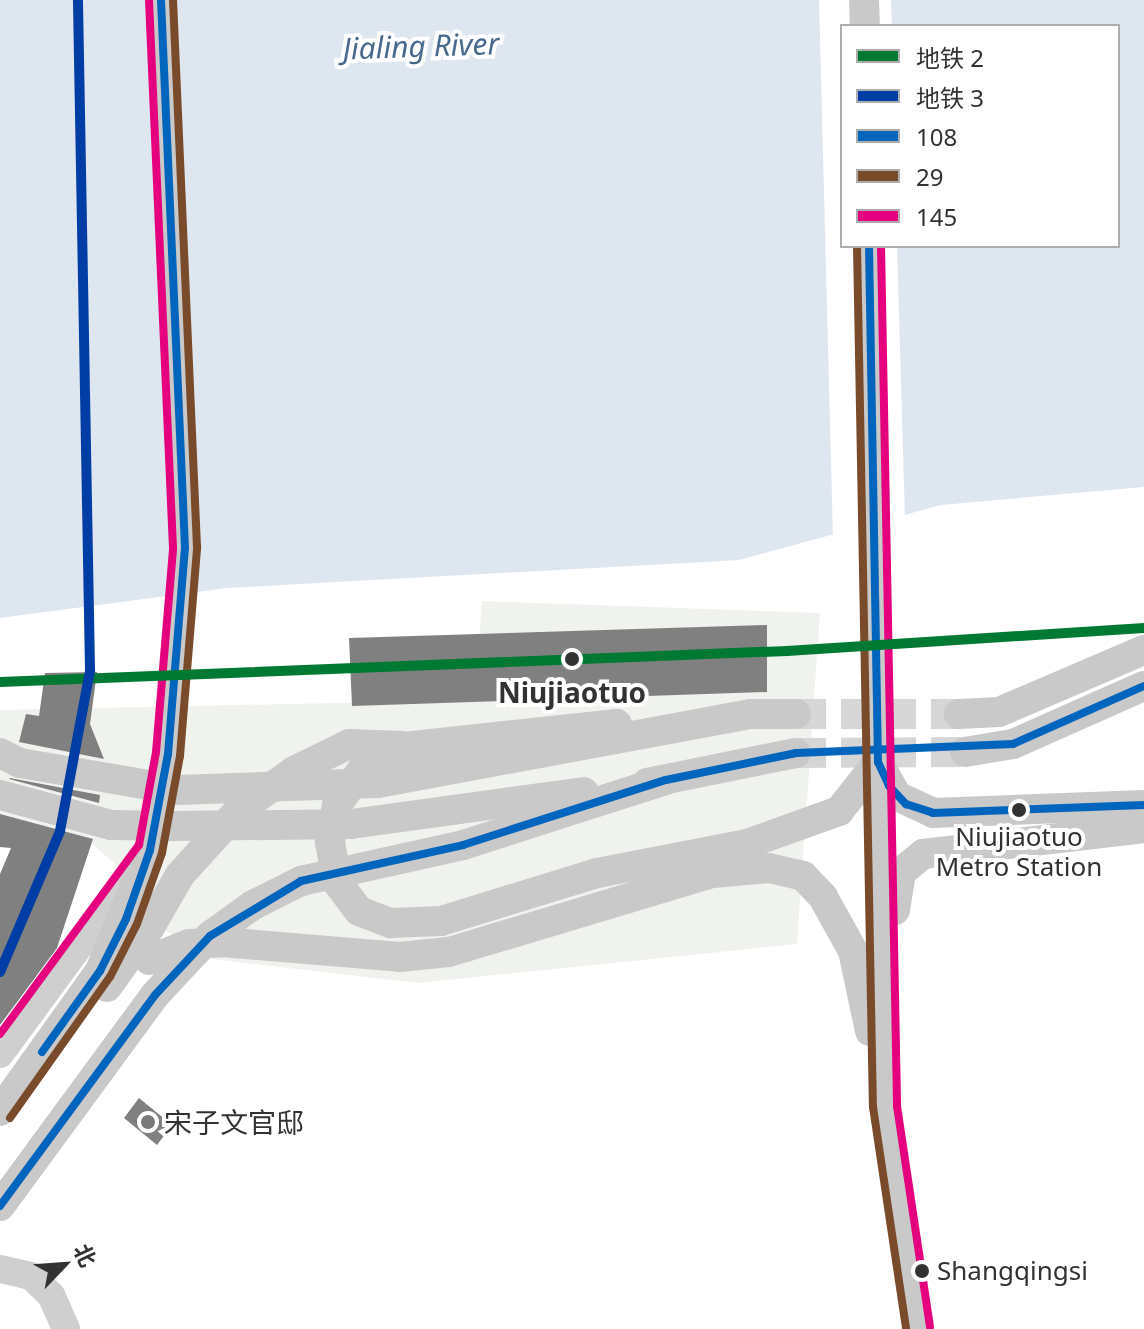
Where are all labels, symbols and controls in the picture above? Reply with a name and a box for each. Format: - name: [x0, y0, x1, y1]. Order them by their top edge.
- legend: [840, 24, 1120, 248]
- water label: Jialing River: [342, 25, 500, 67]
- text: 地铁 2: [916, 41, 984, 74]
- text: 地铁 3: [916, 81, 984, 114]
- text: 108: [916, 120, 957, 153]
- text: 29: [916, 160, 943, 193]
- text: 145: [916, 200, 957, 233]
- marker: Niujiaotuo: [560, 647, 584, 671]
- place label: Niujiaotuo: [498, 675, 646, 709]
- marker: Niujiaotuo Metro Station: [1011, 802, 1027, 818]
- place label: Niujiaotuo Metro Station: [936, 821, 1102, 882]
- place label: 宋子文官邸: [164, 1105, 304, 1139]
- marker: 宋子文官邸: [139, 1113, 157, 1131]
- north arrow: [24, 1225, 104, 1305]
- text: 北: [68, 1239, 104, 1271]
- place label: Shangqingsi: [937, 1255, 1088, 1287]
- marker: Shangqingsi: [914, 1263, 930, 1279]

